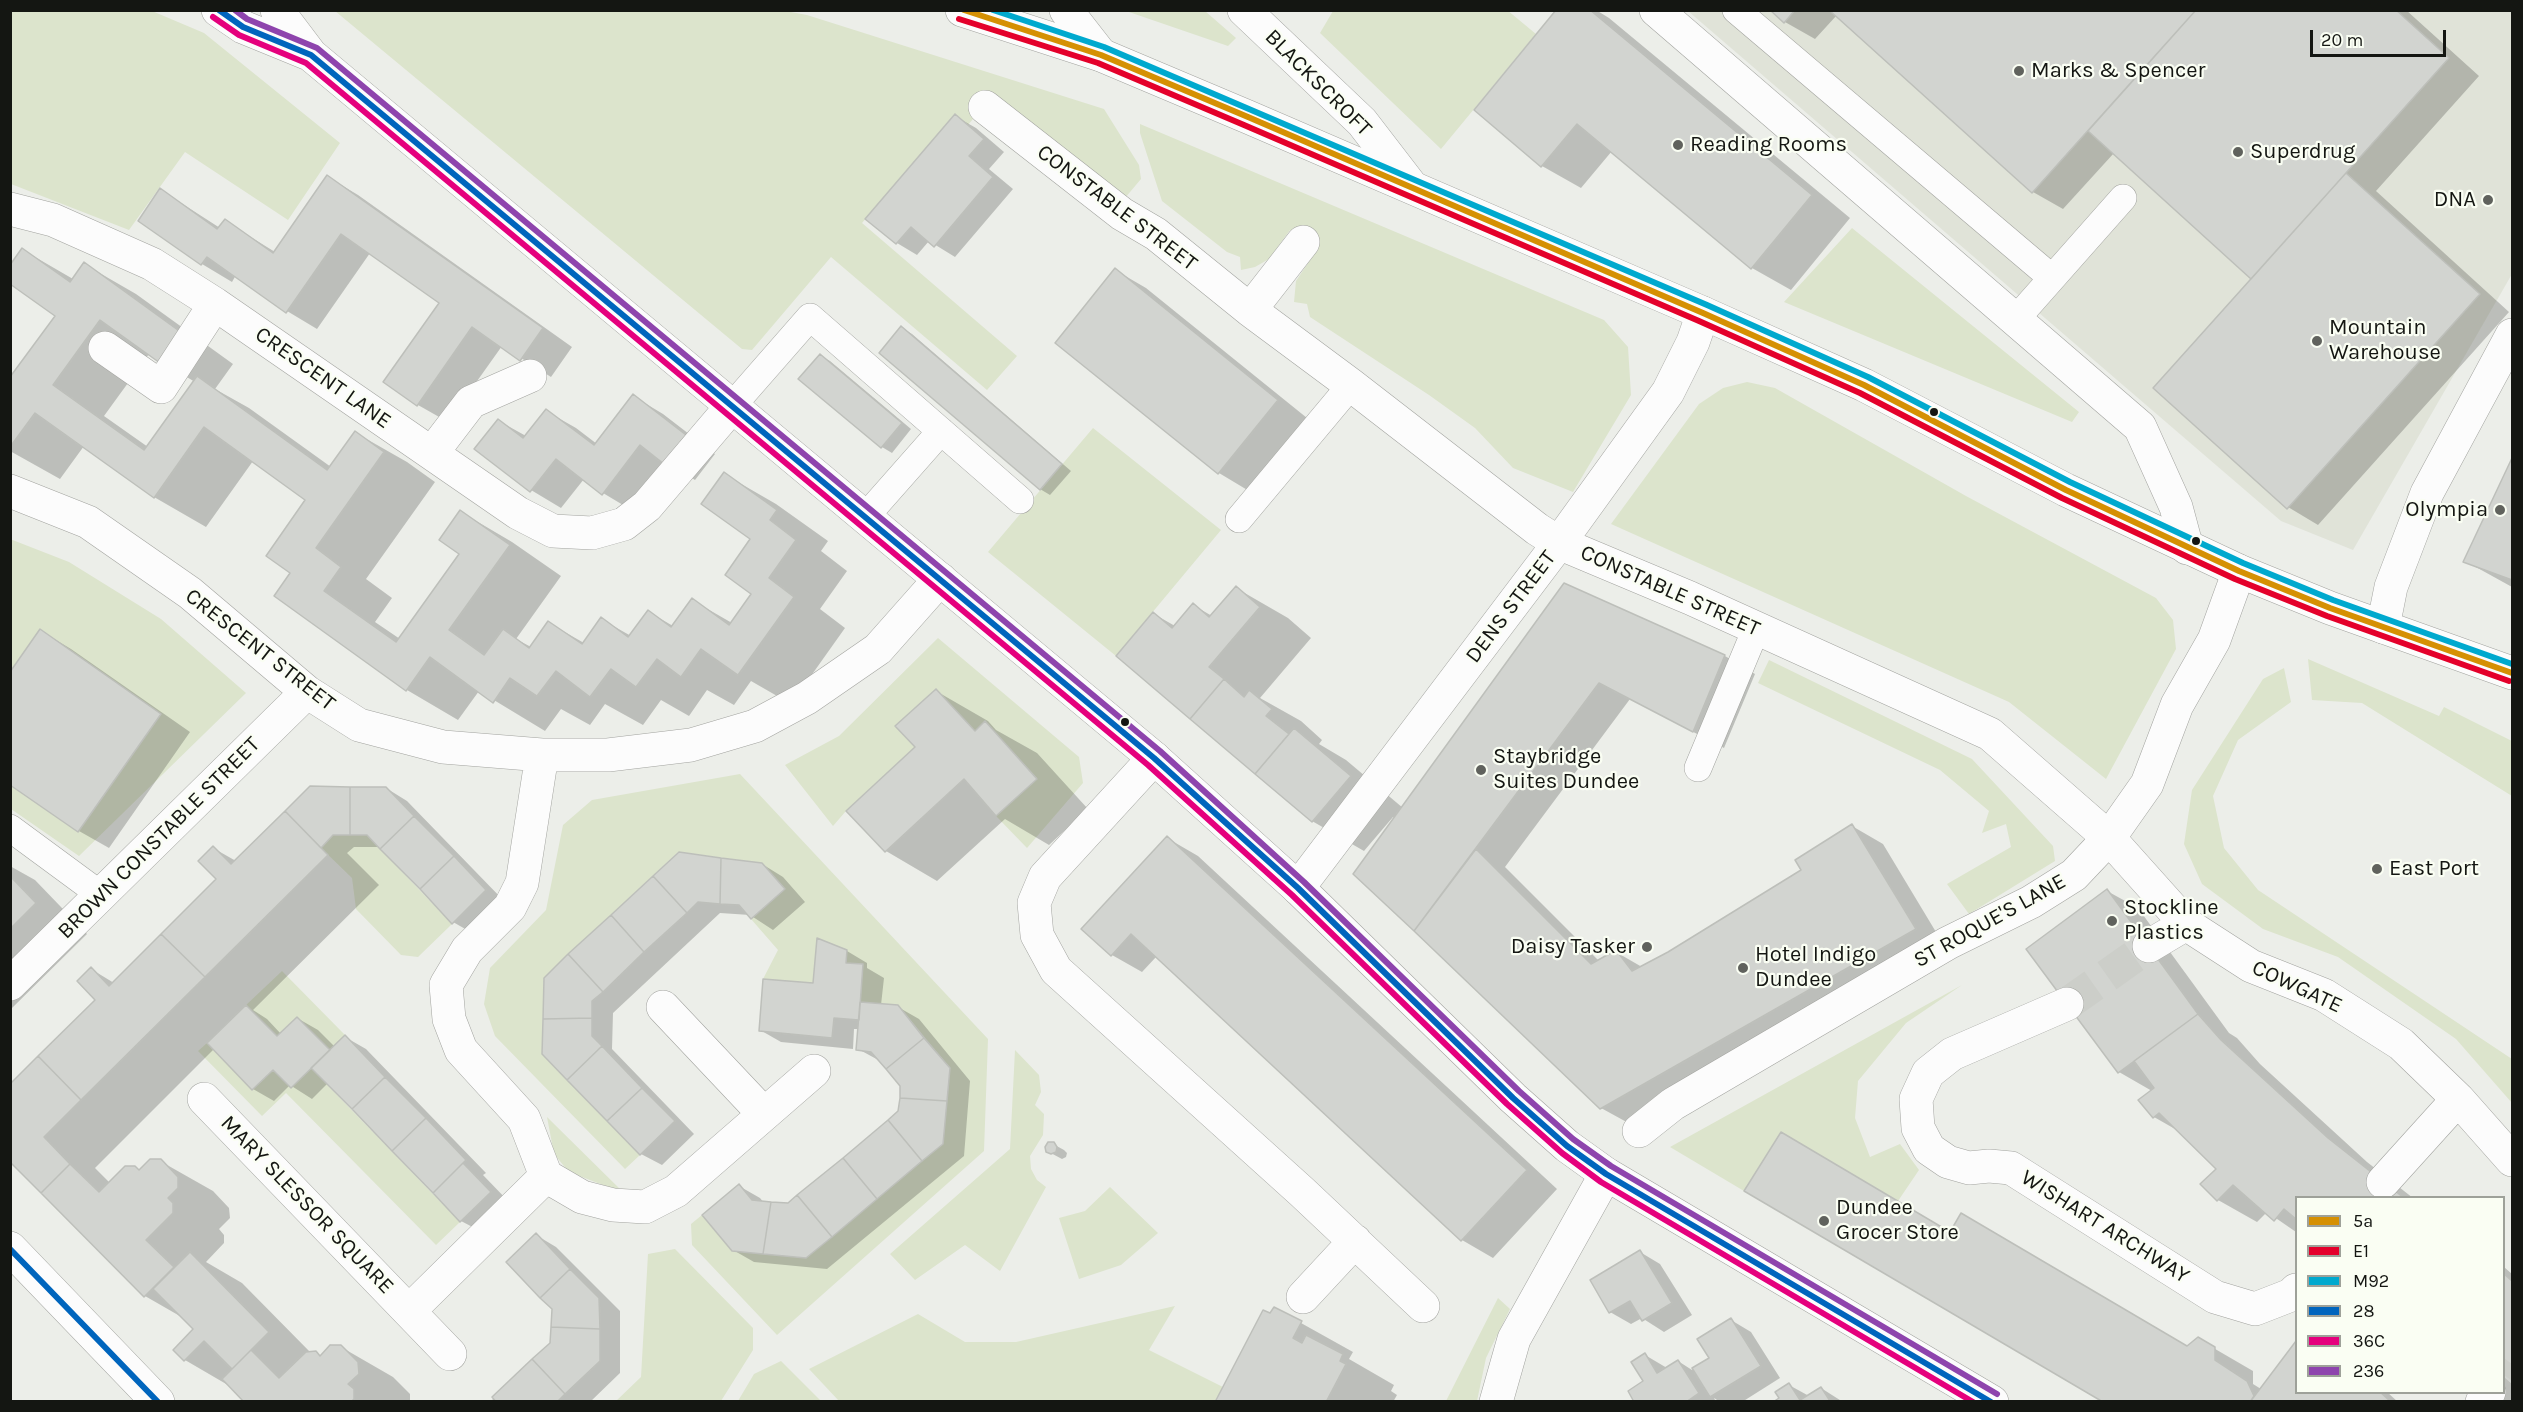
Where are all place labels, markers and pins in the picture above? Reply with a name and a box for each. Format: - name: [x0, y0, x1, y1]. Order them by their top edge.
- place label: Marks & Spencer: [2031, 58, 2206, 84]
- marker: Marks & Spencer: [2012, 64, 2026, 78]
- place label: Reading Rooms: [1690, 132, 1847, 158]
- marker: Reading Rooms: [1671, 138, 1685, 152]
- place label: Superdrug: [2250, 139, 2355, 165]
- marker: Superdrug: [2231, 145, 2245, 159]
- place label: DNA: [2434, 187, 2476, 213]
- marker: DNA: [2481, 193, 2495, 207]
- place label: Mountain Warehouse: [2329, 315, 2441, 366]
- marker: Mountain Warehouse: [2310, 334, 2324, 348]
- unlabelled marker: [1928, 406, 1940, 418]
- place label: Olympia: [2405, 497, 2488, 523]
- marker: Olympia: [2493, 503, 2507, 517]
- unlabelled marker: [2190, 535, 2202, 547]
- unlabelled marker: [1119, 716, 1131, 728]
- place label: Staybridge Suites Dundee: [1493, 744, 1639, 796]
- marker: Staybridge Suites Dundee: [1474, 763, 1488, 777]
- place label: East Port: [2389, 856, 2479, 882]
- marker: East Port: [2370, 862, 2384, 876]
- place label: Stockline Plastics: [2124, 895, 2219, 946]
- marker: Stockline Plastics: [2105, 914, 2119, 928]
- place label: Daisy Tasker: [1511, 934, 1635, 960]
- marker: Daisy Tasker: [1640, 940, 1654, 954]
- place label: Hotel Indigo Dundee: [1755, 942, 1876, 993]
- marker: Hotel Indigo Dundee: [1736, 961, 1750, 975]
- place label: Dundee Grocer Store: [1836, 1195, 1959, 1246]
- marker: Dundee Grocer Store: [1817, 1214, 1831, 1228]

